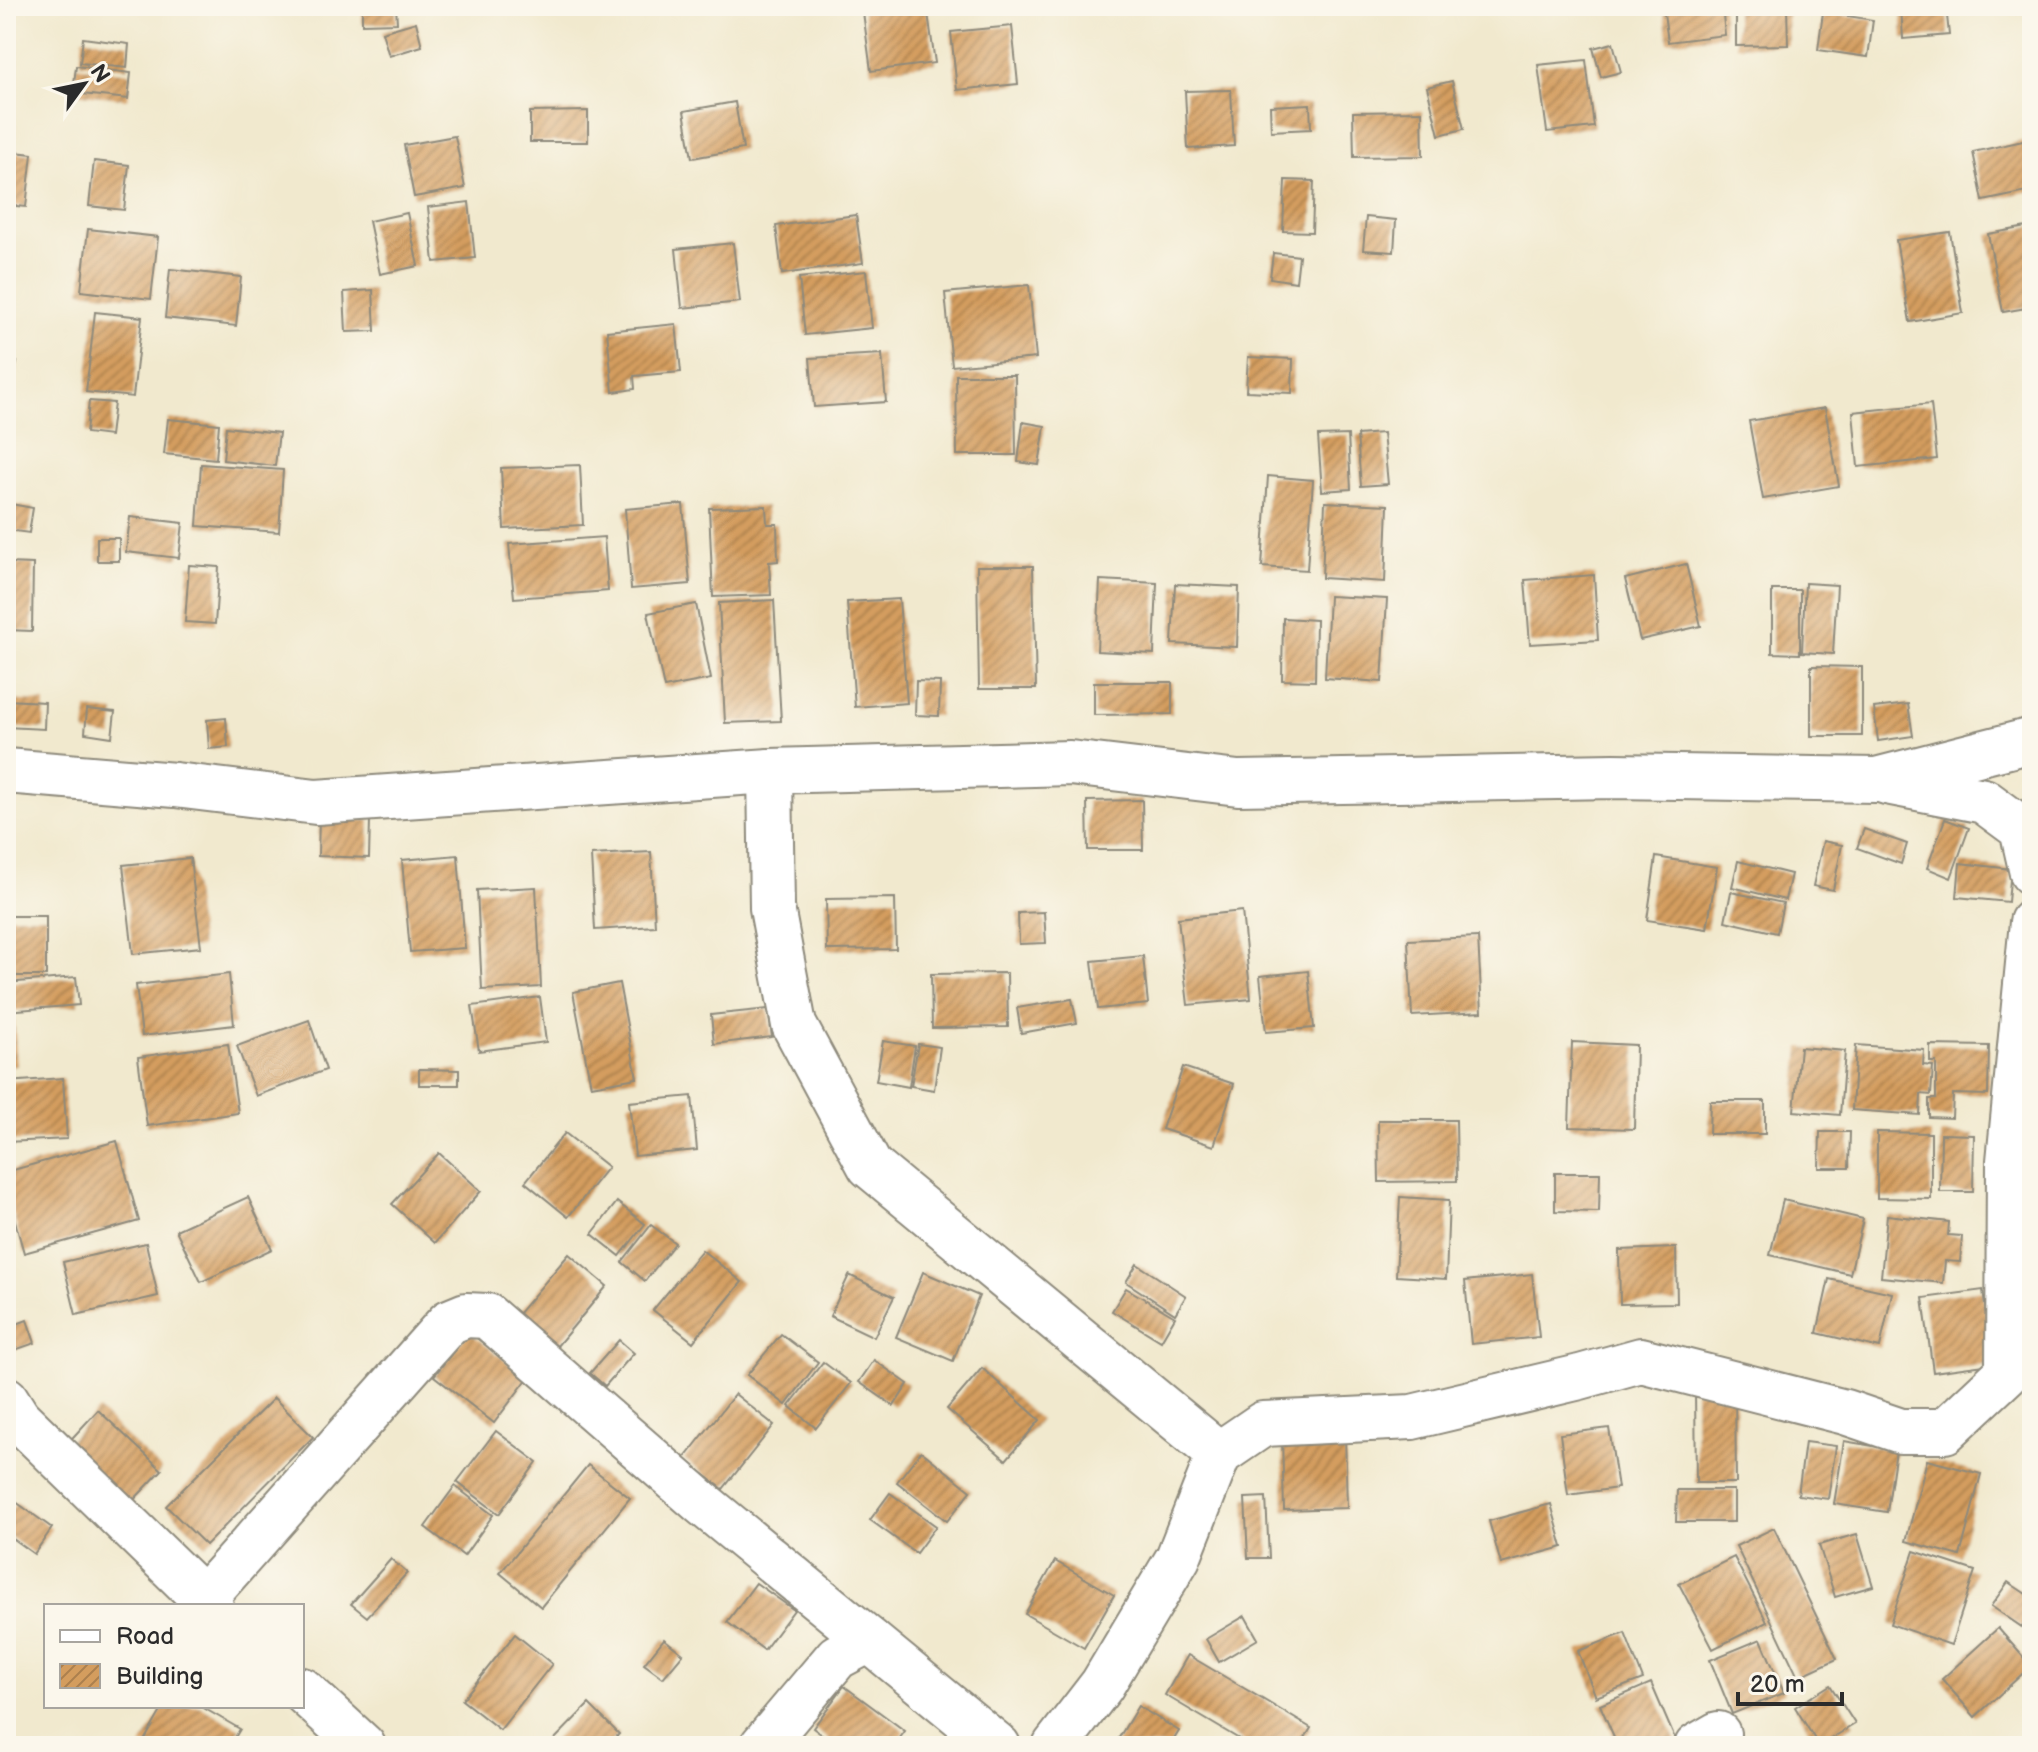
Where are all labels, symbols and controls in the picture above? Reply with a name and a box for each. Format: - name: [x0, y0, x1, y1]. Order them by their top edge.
- north arrow: [44, 44, 124, 124]
- text: N: [84, 60, 115, 88]
- legend: [44, 1604, 304, 1708]
- text: Road: [116, 1622, 174, 1651]
- scale bar: [1738, 1656, 1842, 1706]
- text: Building: [116, 1662, 203, 1691]
- text: 20 m: [1750, 1670, 1805, 1699]

